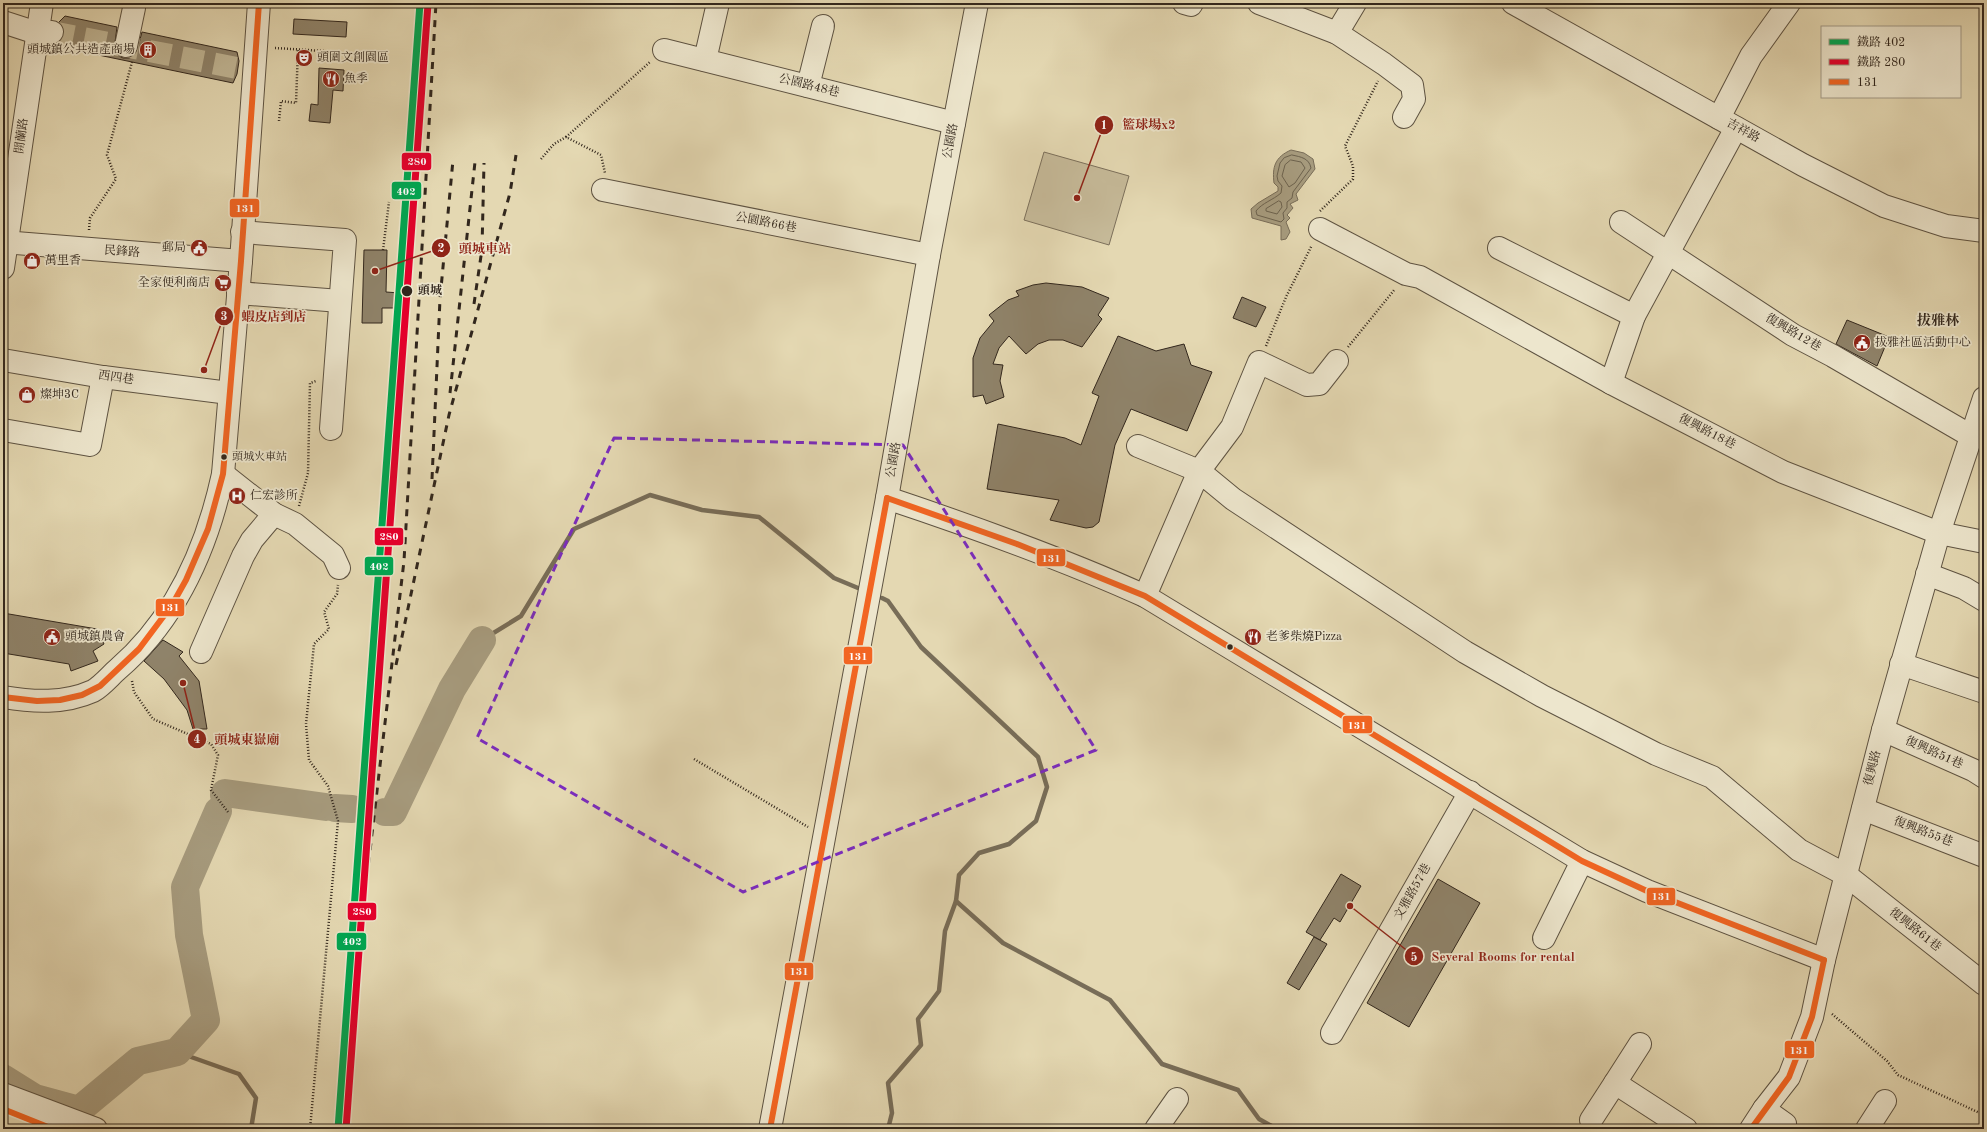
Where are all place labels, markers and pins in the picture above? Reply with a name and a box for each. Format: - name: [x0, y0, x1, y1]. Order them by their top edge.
- building icon: 頭城鎮公共造產商場: [138, 40, 158, 60]
- place label: 頭城鎮公共造產商場: [27, 42, 135, 56]
- theatre icon: 頭圍文創園區: [294, 48, 314, 68]
- place label: 頭圍文創園區: [317, 50, 389, 64]
- restaurant icon: 魚季: [321, 69, 341, 89]
- place label: 魚季: [344, 71, 368, 85]
- callout: 籃球場x2: [1094, 112, 1184, 137]
- callout: 頭城車站: [431, 236, 519, 261]
- public building icon: 郵局: [189, 238, 209, 258]
- place label: 郵局: [162, 241, 186, 254]
- shop icon: 萬里香: [22, 251, 42, 271]
- place label: 萬里香: [45, 253, 81, 267]
- supermarket icon: 全家便利商店: [213, 273, 233, 293]
- place label: 全家便利商店: [138, 275, 210, 289]
- place label: 頭城: [418, 283, 442, 297]
- marker: 頭城: [400, 284, 414, 298]
- callout: 蝦皮店到店: [214, 304, 315, 329]
- public building icon: 拔雅社區活動中心: [1852, 333, 1872, 353]
- place label: 拔雅社區活動中心: [1875, 335, 1971, 349]
- shop icon: 燦坤3C: [17, 385, 37, 405]
- place label: 燦坤3C: [40, 387, 79, 401]
- place label: 頭城火車站: [232, 450, 287, 463]
- marker: 頭城火車站: [219, 452, 229, 462]
- hospital icon: 仁宏診所: [227, 486, 247, 506]
- place label: 仁宏診所: [250, 488, 298, 502]
- public building icon: 頭城鎮農會: [42, 627, 62, 647]
- restaurant icon: 老爹柴燒Pizza: [1243, 627, 1263, 647]
- place label: 頭城鎮農會: [65, 629, 125, 643]
- place label: 老爹柴燒Pizza: [1266, 629, 1342, 643]
- unlabelled marker: [1225, 642, 1235, 652]
- callout: 頭城東嶽廟: [187, 727, 288, 752]
- callout: Several Rooms for rental: [1404, 944, 1583, 969]

